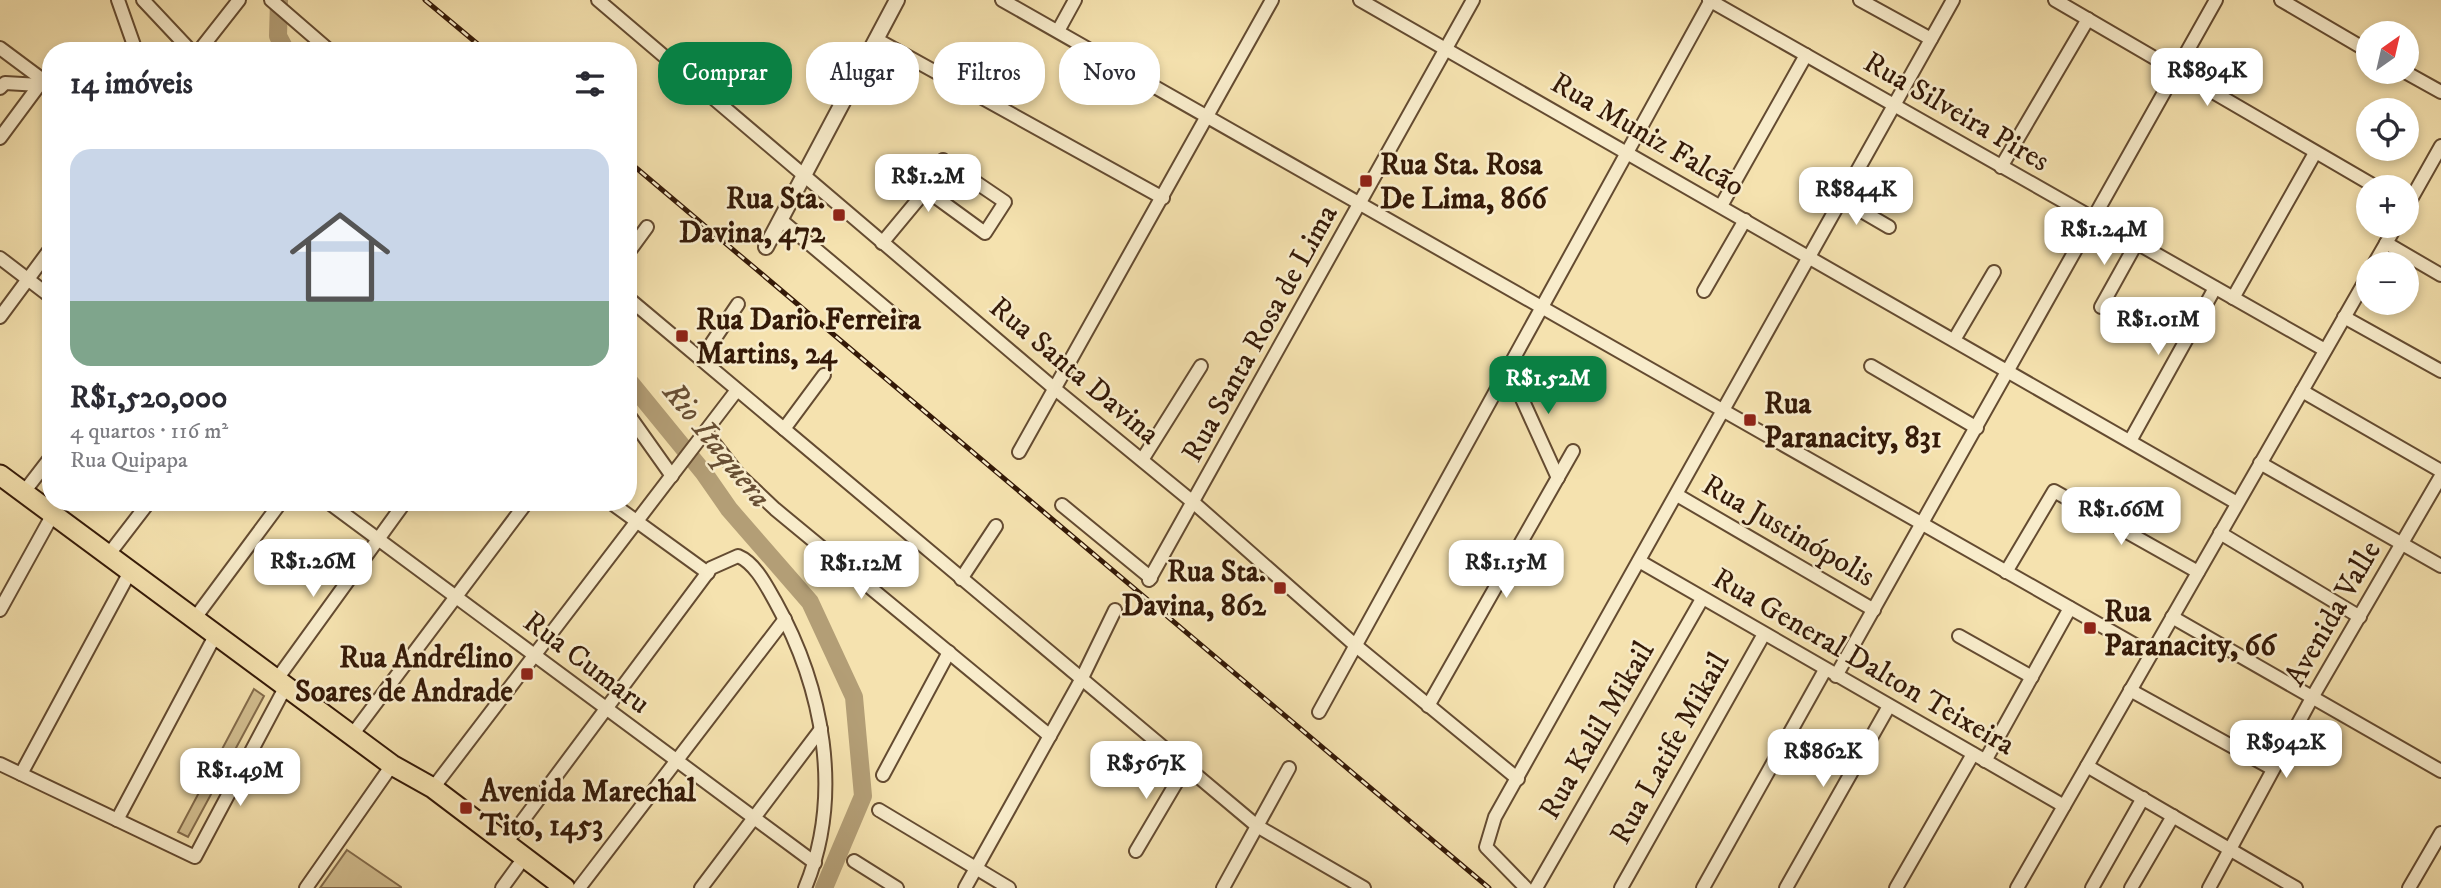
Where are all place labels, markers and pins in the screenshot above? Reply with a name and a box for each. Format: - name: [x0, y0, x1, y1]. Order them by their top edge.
- pin: R$894K: [2150, 48, 2264, 108]
- place label: Rua Sta. Rosa De Lima, 866: [1380, 147, 1548, 218]
- pin: R$1.2M: [871, 154, 985, 214]
- pin: R$844K: [1799, 168, 1913, 227]
- marker: Rua Sta. Rosa De Lima, 866: [1358, 173, 1374, 189]
- place label: Rua Sta. Davina, 472: [679, 181, 825, 252]
- marker: Rua Sta. Davina, 472: [831, 207, 847, 223]
- pin: R$1.24M: [2039, 208, 2169, 267]
- pin: R$1.01M: [2093, 298, 2223, 357]
- place label: Rua Dario Ferreira Martins, 24: [696, 302, 922, 373]
- marker: Rua Dario Ferreira Martins, 24: [674, 328, 690, 344]
- pin: R$1.52M: [1483, 356, 1613, 416]
- place label: Rua Paranacity, 831: [1764, 386, 1942, 457]
- marker: Rua Paranacity, 831: [1742, 412, 1758, 428]
- pin: R$1.66M: [2056, 488, 2186, 547]
- pin: R$1.26M: [248, 540, 378, 599]
- pin: R$1.15M: [1441, 540, 1571, 600]
- pin: R$1.12M: [796, 542, 926, 601]
- place label: Rua Sta. Davina, 862: [1122, 554, 1266, 625]
- marker: Rua Sta. Davina, 862: [1272, 580, 1288, 596]
- place label: Rua Paranacity, 66: [2104, 594, 2277, 665]
- marker: Rua Paranacity, 66: [2082, 620, 2098, 636]
- place label: Rua Andrélino Soares de Andrade: [295, 640, 514, 711]
- marker: Rua Andrélino Soares de Andrade: [519, 666, 535, 682]
- pin: R$942K: [2229, 720, 2343, 780]
- pin: R$862K: [1766, 730, 1880, 789]
- pin: R$567K: [1089, 742, 1203, 801]
- pin: R$1.49M: [175, 748, 305, 808]
- place label: Avenida Marechal Tito, 1453: [479, 774, 697, 845]
- marker: Avenida Marechal Tito, 1453: [458, 800, 474, 816]

